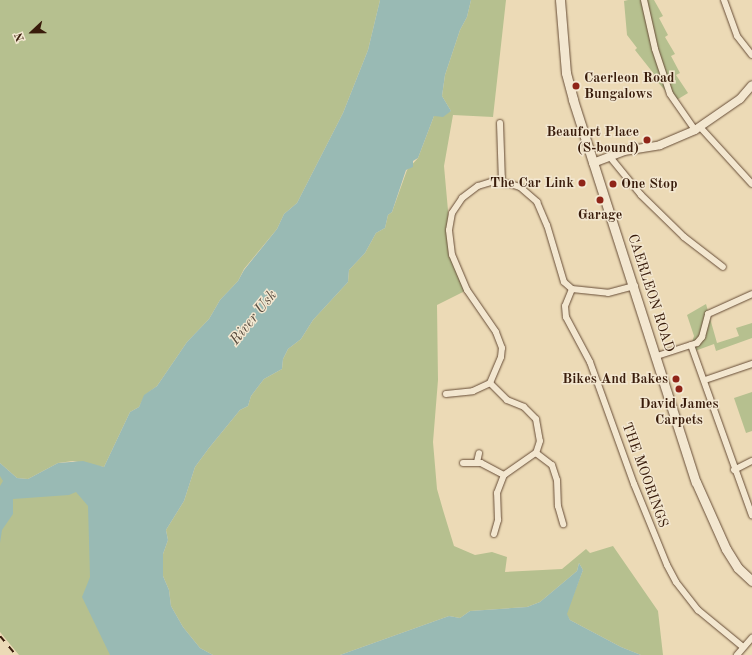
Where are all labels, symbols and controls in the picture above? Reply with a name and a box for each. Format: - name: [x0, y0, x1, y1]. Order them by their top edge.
- north arrow: [12, 12, 52, 52]
- text: N: [14, 31, 27, 43]
- place label: Caerleon Road Bungalows: [584, 70, 675, 102]
- marker: Caerleon Road Bungalows: [571, 81, 581, 91]
- place label: Beaufort Place (S-bound): [546, 124, 639, 156]
- marker: Beaufort Place (S-bound): [642, 135, 652, 145]
- place label: The Car Link: [490, 175, 574, 191]
- place label: One Stop: [621, 176, 678, 192]
- marker: The Car Link: [577, 178, 587, 188]
- marker: One Stop: [608, 179, 618, 189]
- marker: Garage: [595, 195, 605, 205]
- place label: Garage: [578, 207, 622, 223]
- street label: CAERLEON ROAD: [624, 232, 678, 354]
- water label: River Usk: [227, 287, 281, 349]
- place label: Bikes And Bakes: [562, 371, 668, 387]
- marker: Bikes And Bakes: [671, 374, 681, 384]
- marker: David James Carpets: [674, 384, 684, 394]
- place label: David James Carpets: [640, 396, 718, 428]
- street label: THE MOORINGS: [618, 420, 672, 530]

